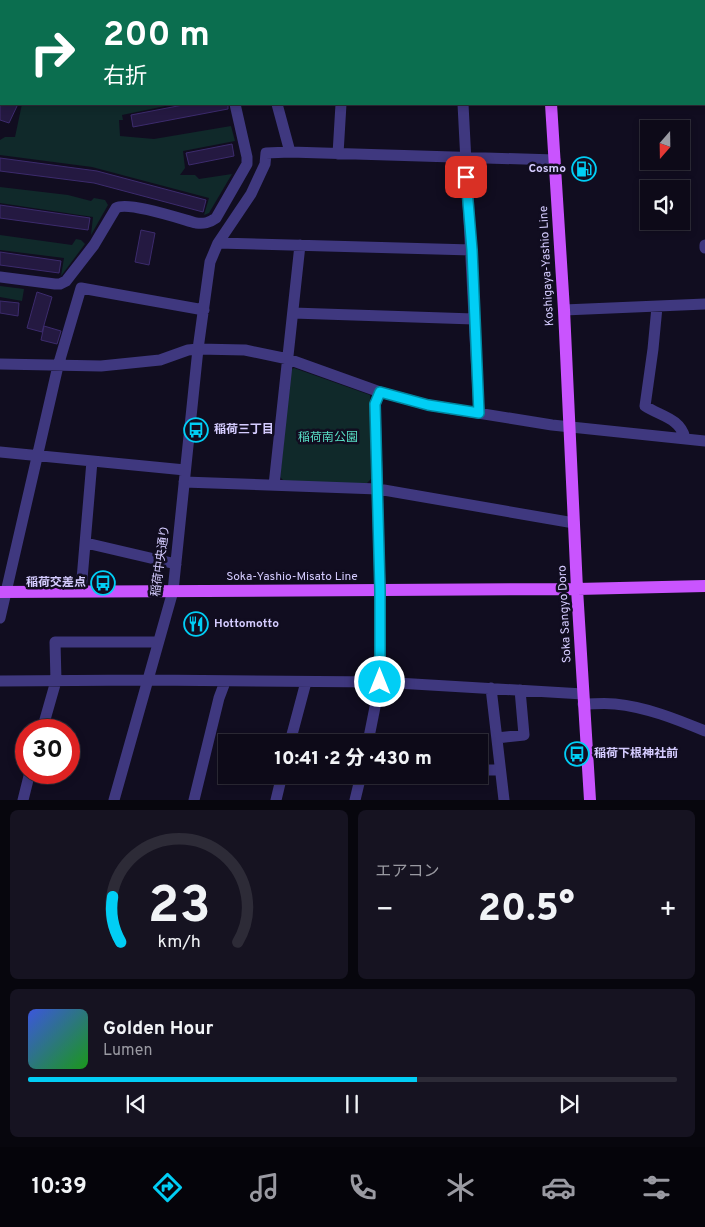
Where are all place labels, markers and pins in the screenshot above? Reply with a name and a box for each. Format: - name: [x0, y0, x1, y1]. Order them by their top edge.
- pin: [445, 156, 487, 198]
- fuel station icon: Cosmo: [571, 156, 597, 182]
- place label: Cosmo: [528, 161, 566, 177]
- bus stop icon: 稲荷三丁目: [183, 417, 209, 443]
- place label: 稲荷三丁目: [214, 422, 274, 438]
- bus stop icon: 稲荷交差点: [90, 570, 116, 596]
- place label: 稲荷交差点: [26, 575, 86, 591]
- restaurant icon: Hottomotto: [183, 611, 209, 637]
- place label: Hottomotto: [214, 616, 279, 632]
- bus stop icon: 稲荷下根神社前: [564, 741, 590, 767]
- place label: 稲荷下根神社前: [594, 746, 678, 762]

